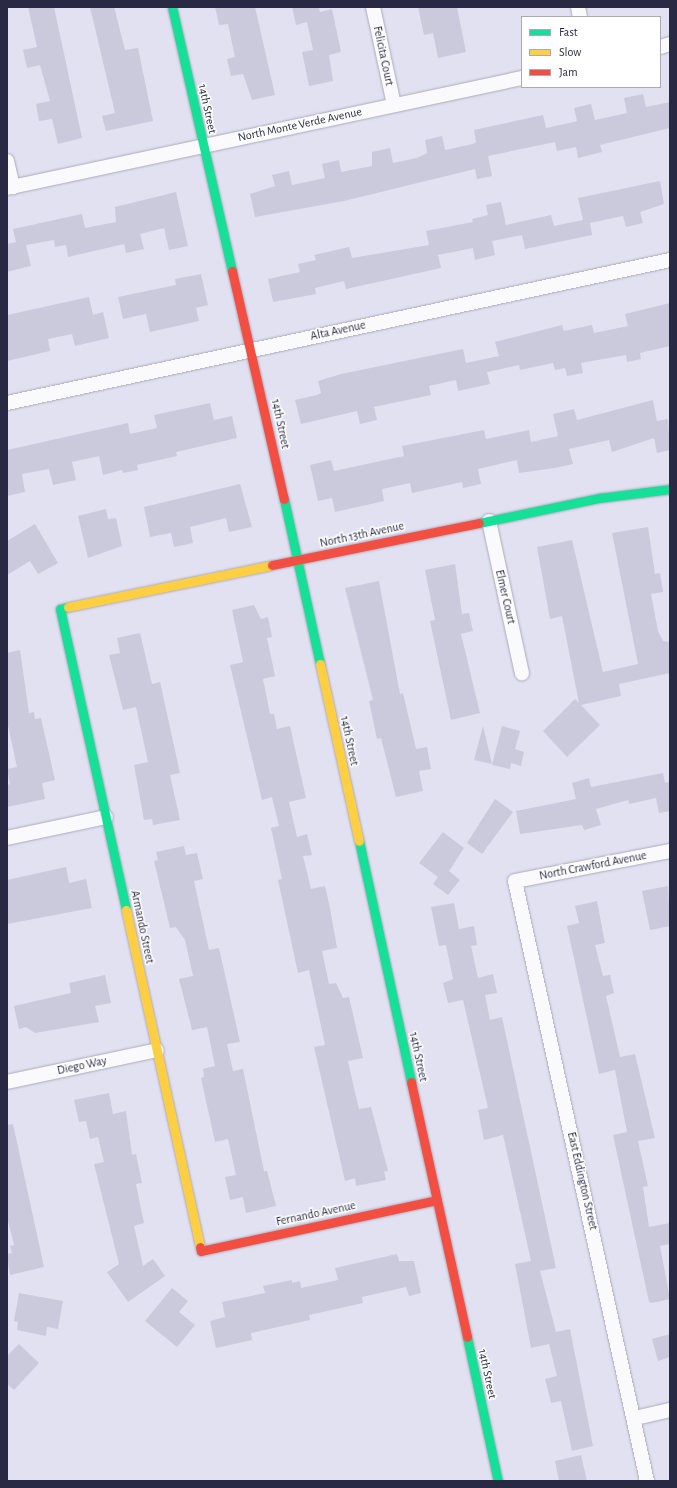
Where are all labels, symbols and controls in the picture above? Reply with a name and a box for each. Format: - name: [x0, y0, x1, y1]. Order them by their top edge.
- legend: [521, 16, 661, 88]
- street label: Felicita Court: [370, 25, 396, 87]
- text: Fast: [559, 26, 578, 38]
- text: Slow: [559, 46, 581, 58]
- text: Jam: [559, 66, 578, 78]
- street label: 14th Street: [195, 83, 219, 135]
- street label: North Monte Verde Avenue: [237, 105, 363, 145]
- street label: Alta Avenue: [309, 318, 367, 344]
- street label: 14th Street: [268, 398, 292, 450]
- street label: North 13th Avenue: [319, 519, 405, 551]
- street label: Elmer Court: [492, 568, 518, 626]
- street label: 14th Street: [337, 715, 361, 767]
- street label: North Crawford Avenue: [538, 849, 648, 883]
- street label: Armando Street: [127, 889, 157, 965]
- street label: 14th Street: [406, 1031, 430, 1083]
- street label: Diego Way: [56, 1054, 108, 1078]
- street label: East Eddington Street: [564, 1131, 600, 1231]
- street label: Fernando Avenue: [275, 1199, 357, 1229]
- street label: 14th Street: [475, 1348, 499, 1400]

